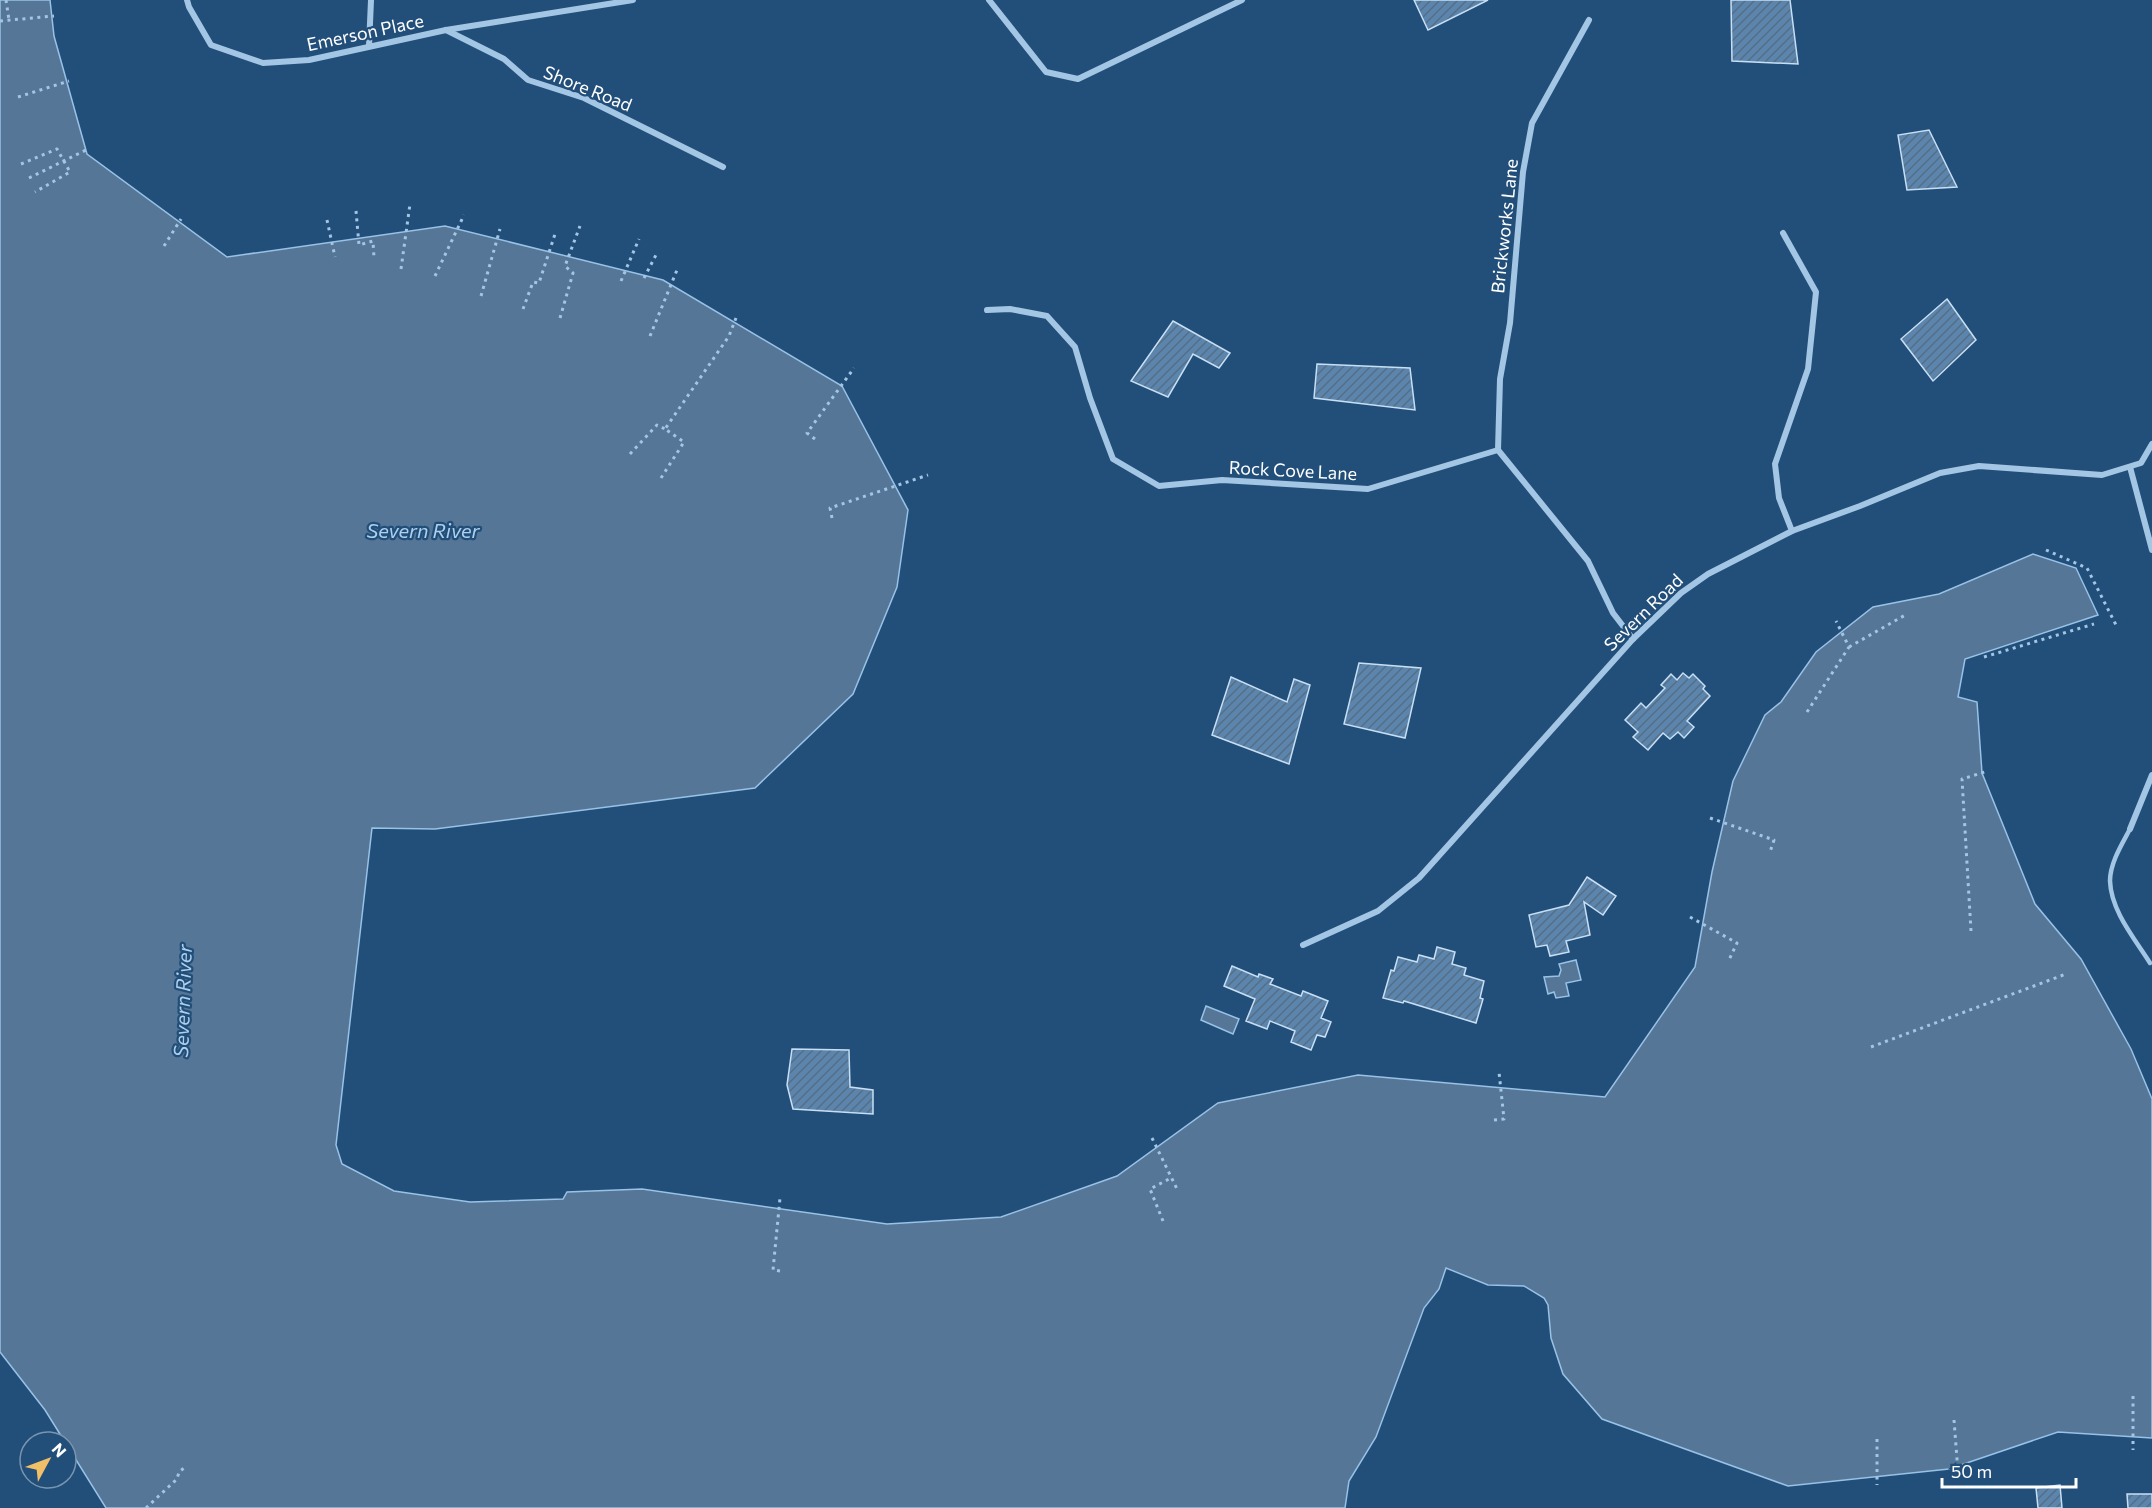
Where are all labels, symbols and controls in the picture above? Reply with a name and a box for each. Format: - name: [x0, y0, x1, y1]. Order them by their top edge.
- street label: Emerson Place: [304, 9, 426, 55]
- street label: Shore Road: [541, 60, 635, 116]
- street label: Brickworks Lane: [1486, 158, 1522, 294]
- street label: Rock Cove Lane: [1228, 456, 1358, 484]
- water label: Severn River: [366, 518, 481, 542]
- street label: Severn Road: [1599, 569, 1687, 655]
- water label: Severn River: [168, 943, 196, 1058]
- north arrow: [18, 1430, 78, 1490]
- text: N: [49, 1439, 71, 1461]
- scale bar: [1942, 1451, 2076, 1489]
- text: 50 m: [1951, 1460, 1992, 1482]

